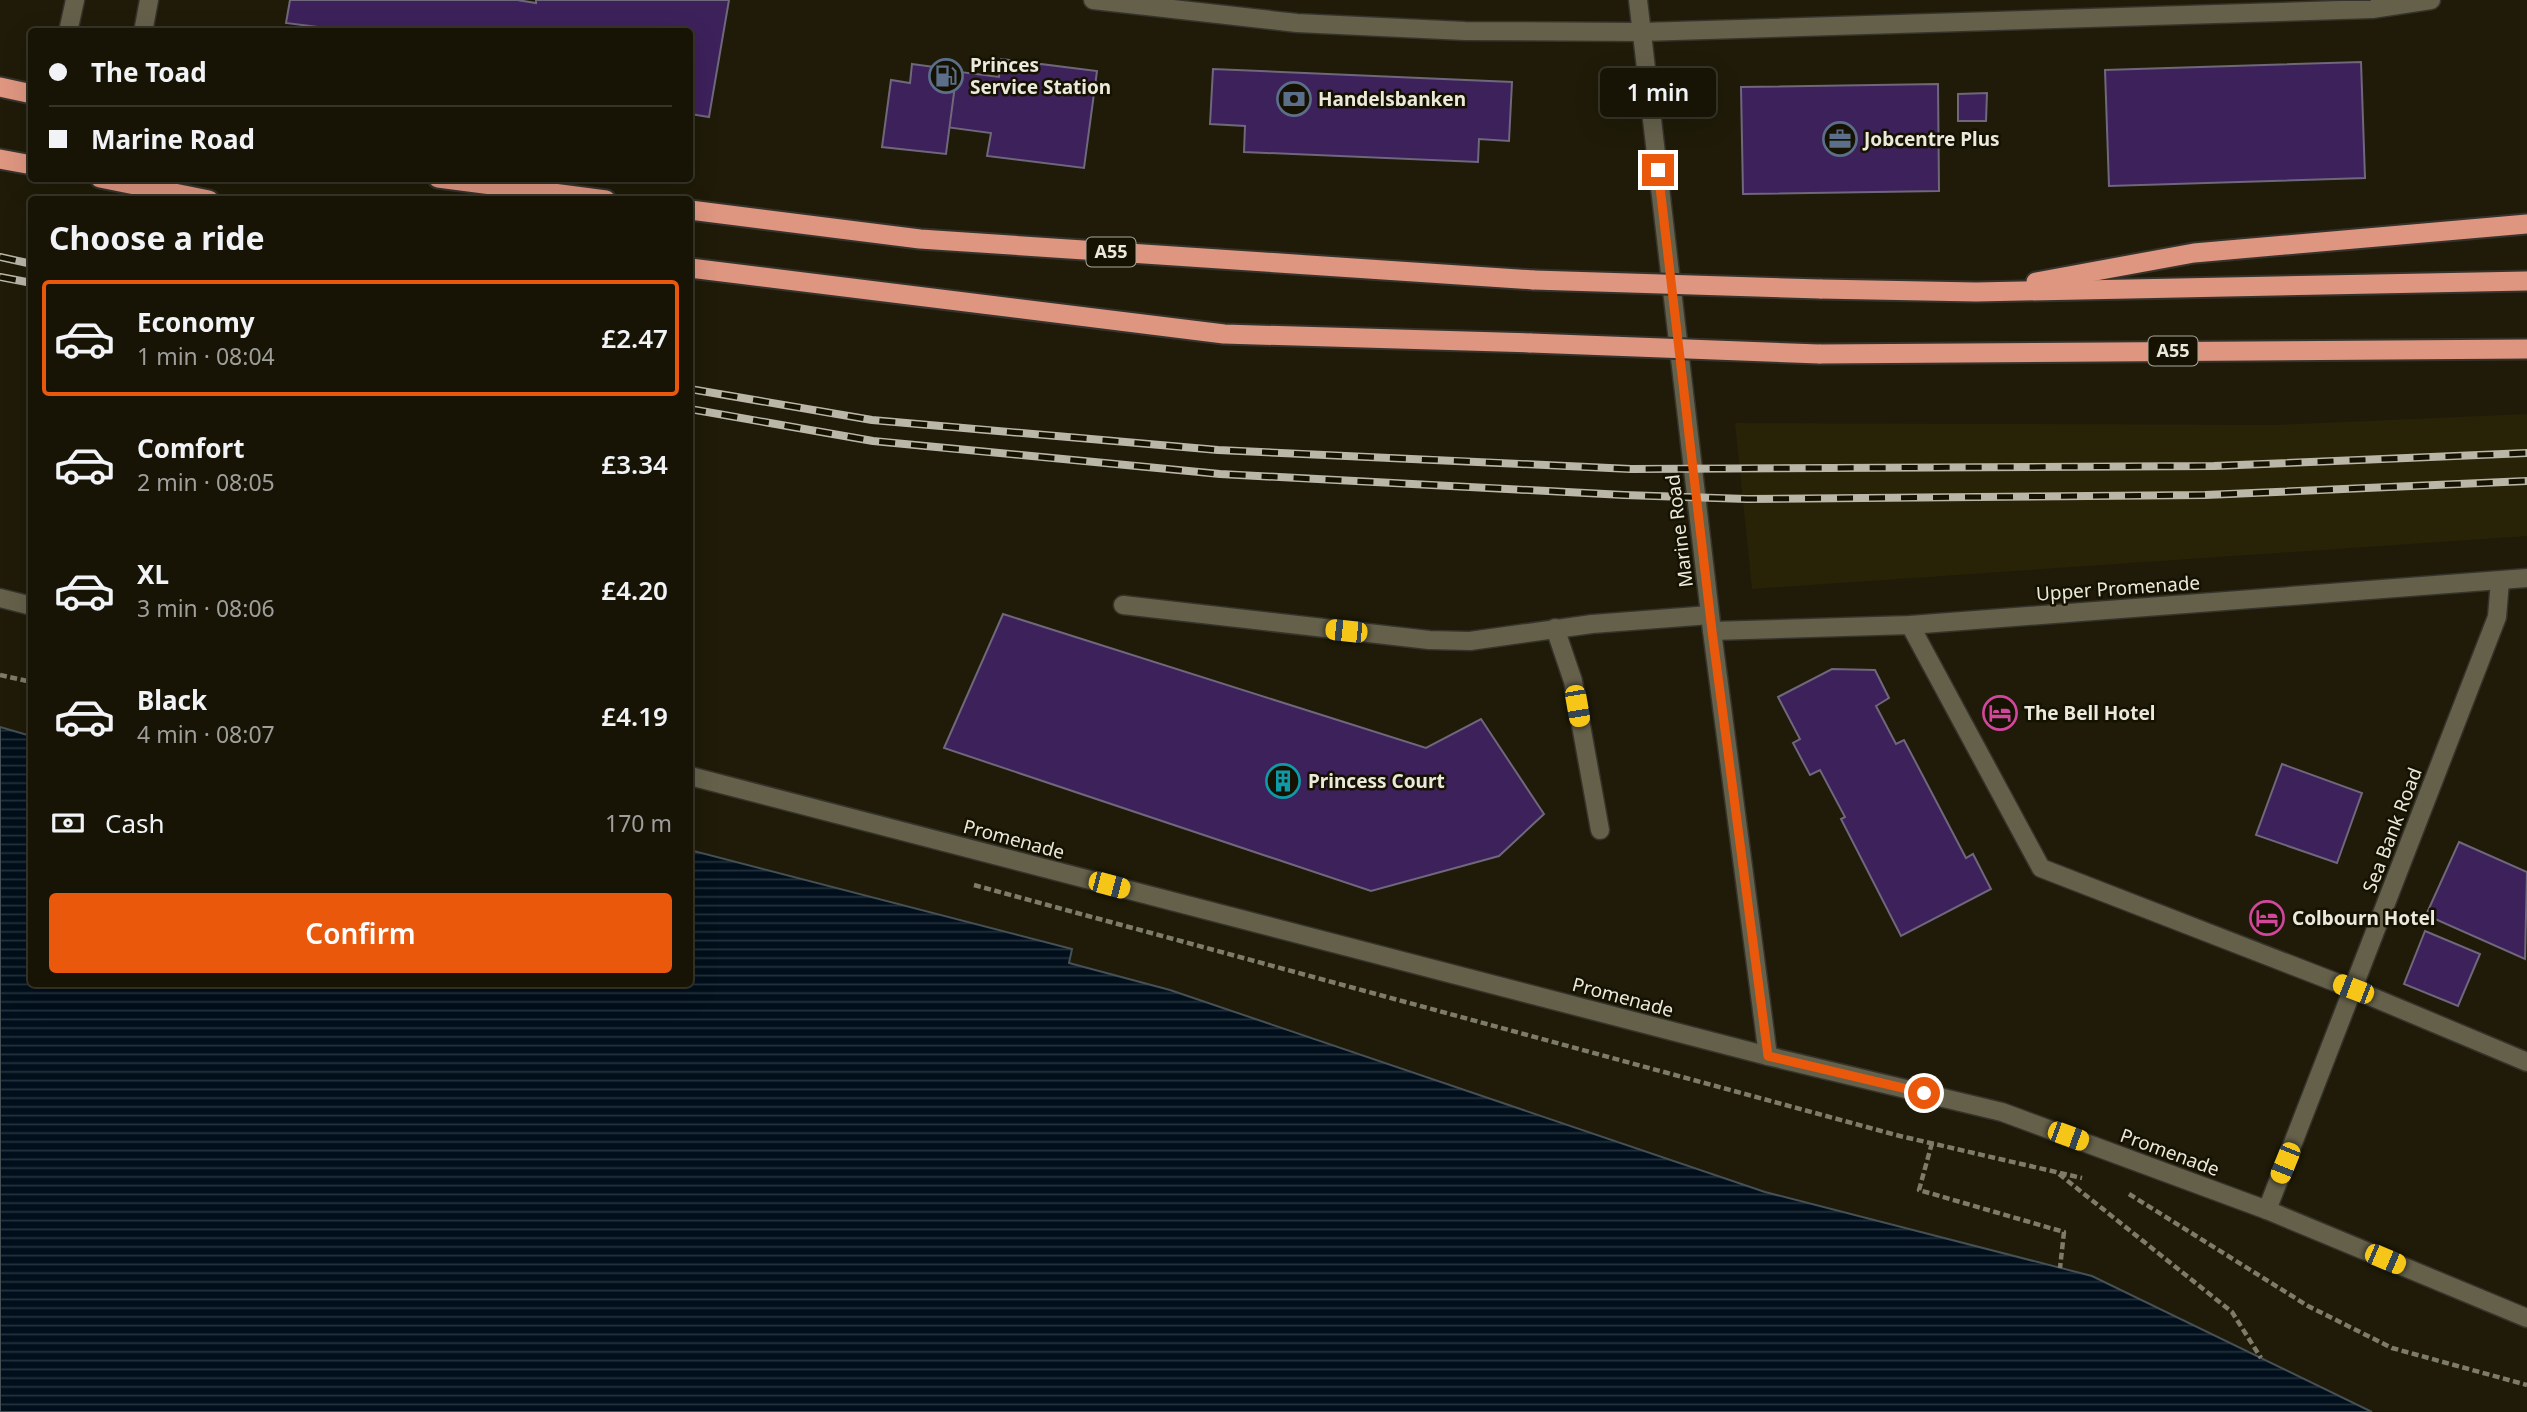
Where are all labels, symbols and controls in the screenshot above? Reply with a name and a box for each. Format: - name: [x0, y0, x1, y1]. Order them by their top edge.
- place label: Princes Service Station: [970, 52, 1111, 100]
- text: The Toad: [91, 54, 207, 90]
- fuel station icon: Princes Service Station: [927, 57, 965, 95]
- callout: 1 min: [1600, 68, 1716, 118]
- text: 1 min: [1627, 76, 1689, 108]
- bank icon: Handelsbanken: [1275, 80, 1313, 118]
- place label: Handelsbanken: [1318, 86, 1466, 112]
- office icon: Jobcentre Plus: [1821, 120, 1859, 158]
- text: Marine Road: [91, 121, 255, 157]
- place label: Jobcentre Plus: [1862, 126, 2000, 152]
- route end: [1642, 154, 1674, 186]
- text: Choose a ride: [49, 216, 265, 259]
- road number: A55: [1086, 238, 1136, 266]
- text: Economy: [137, 304, 255, 340]
- icon: car: [53, 307, 116, 370]
- text: £2.47: [601, 320, 668, 356]
- road number: A55: [2148, 337, 2198, 366]
- text: 1 min · 08:04: [137, 340, 275, 372]
- text: Comfort: [137, 430, 245, 466]
- icon: car: [53, 433, 116, 496]
- text: £3.34: [601, 446, 668, 482]
- text: 2 min · 08:05: [137, 466, 275, 498]
- street label: Marine Road: [1659, 473, 1699, 589]
- text: XL: [137, 556, 169, 592]
- icon: car: [53, 559, 116, 622]
- street label: Upper Promenade: [2035, 569, 2201, 607]
- text: £4.20: [601, 572, 668, 608]
- text: 3 min · 08:06: [137, 592, 275, 624]
- car: [1325, 618, 1368, 644]
- text: Black: [137, 682, 207, 718]
- car: [1564, 683, 1591, 729]
- icon: car: [53, 685, 116, 748]
- hotel icon: The Bell Hotel: [1981, 694, 2019, 732]
- text: £4.19: [601, 698, 668, 734]
- place label: The Bell Hotel: [2024, 700, 2156, 726]
- text: 4 min · 08:07: [137, 718, 275, 750]
- building icon: Princess Court: [1264, 762, 1302, 800]
- street label: Sea Bank Road: [2356, 764, 2428, 896]
- place label: Princess Court: [1308, 768, 1445, 794]
- icon: cash: [49, 804, 87, 842]
- text: Cash: [105, 805, 165, 841]
- text: 170 m: [605, 807, 672, 839]
- street label: Promenade: [961, 813, 1067, 865]
- car: [1086, 869, 1133, 901]
- button: Confirm: [49, 893, 672, 973]
- hotel icon: Colbourn Hotel: [2248, 899, 2286, 937]
- place label: Colbourn Hotel: [2292, 905, 2435, 931]
- street label: Promenade: [1570, 971, 1676, 1023]
- car: [2330, 972, 2377, 1006]
- route start: [1908, 1077, 1940, 1109]
- car: [2045, 1119, 2092, 1153]
- street label: Promenade: [2117, 1122, 2223, 1182]
- car: [2268, 1140, 2303, 1186]
- car: [2362, 1241, 2409, 1277]

